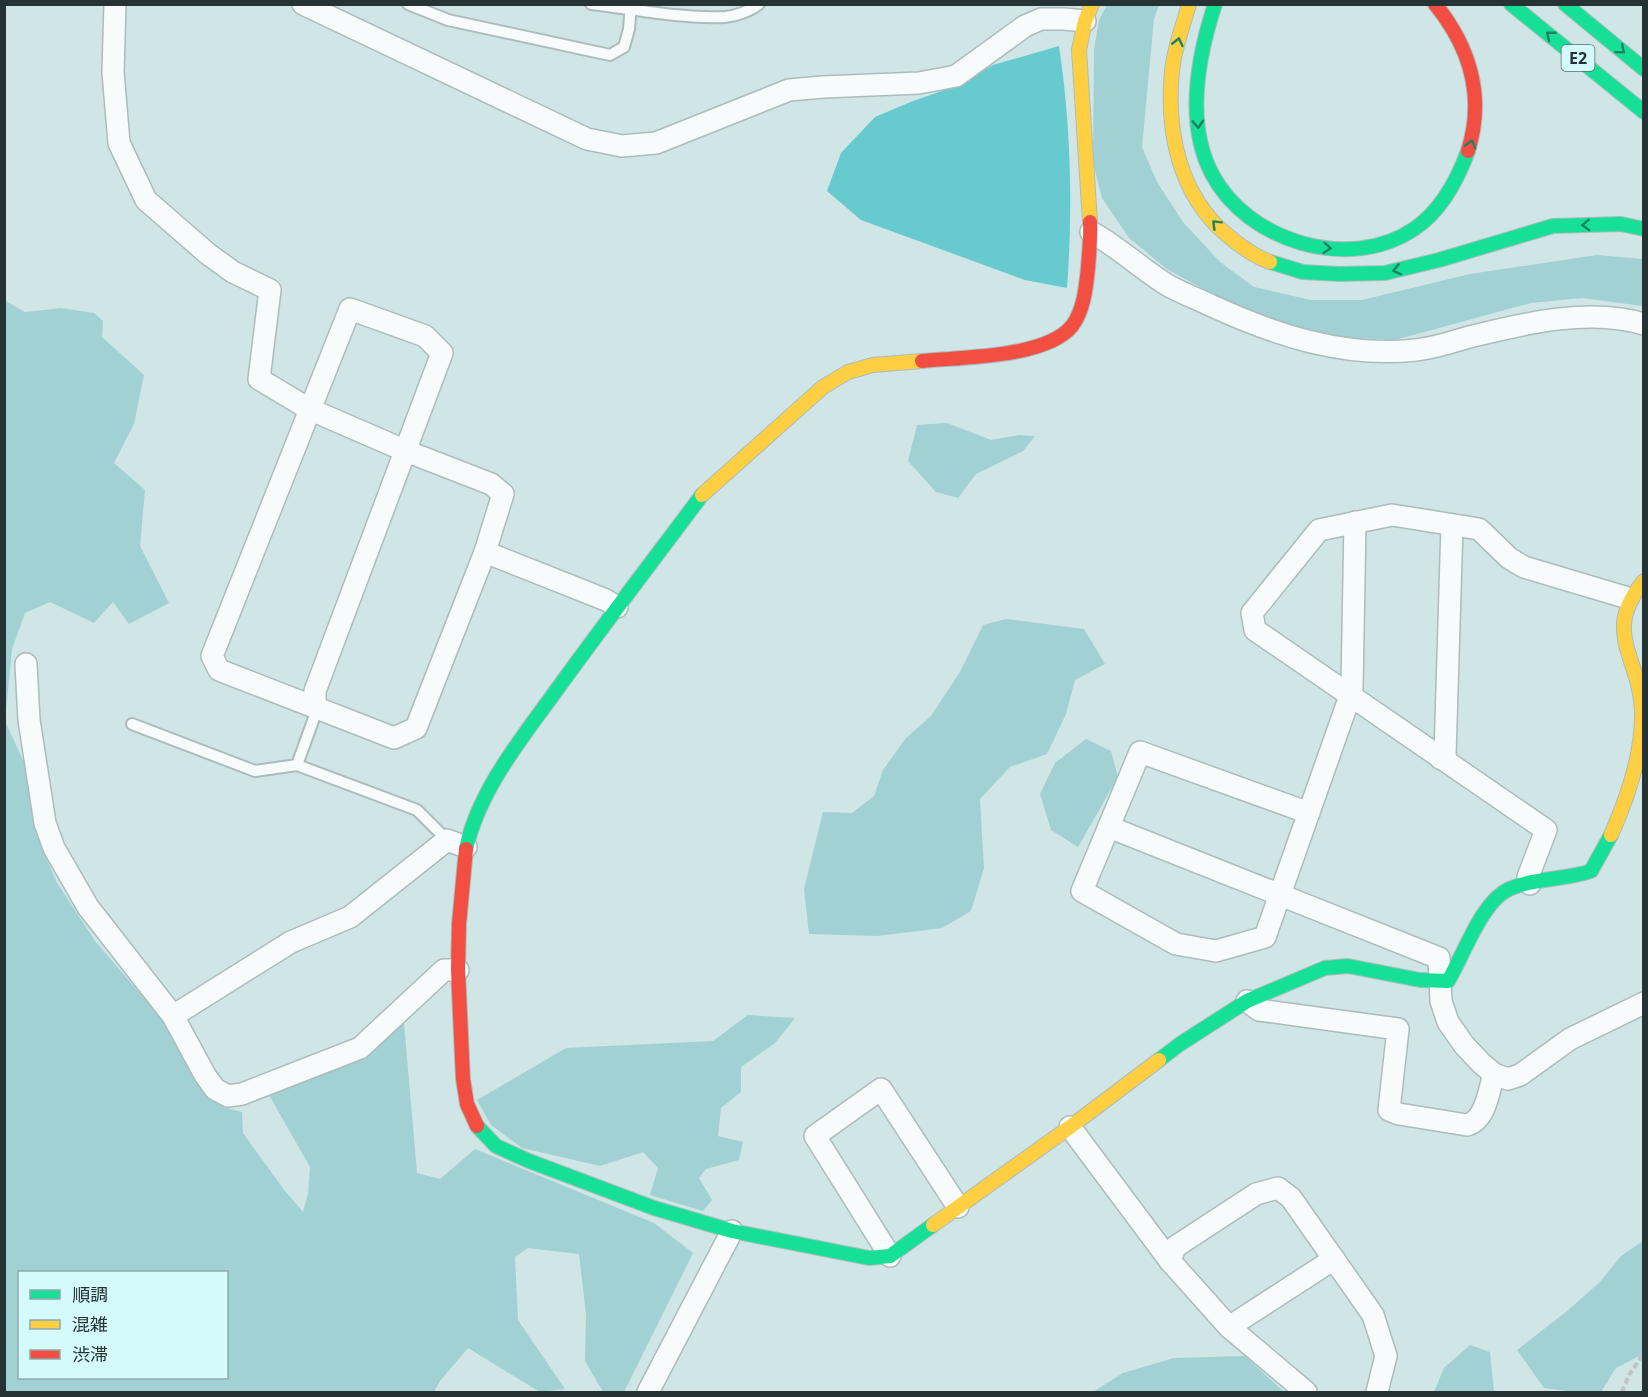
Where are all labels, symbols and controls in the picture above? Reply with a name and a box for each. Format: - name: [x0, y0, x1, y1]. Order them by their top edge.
- one-way arrow: [1545, 31, 1556, 42]
- one-way arrow: [1171, 37, 1184, 47]
- one-way arrow: [1614, 43, 1625, 54]
- road number: E2: [1562, 45, 1594, 71]
- one-way arrow: [1191, 119, 1204, 128]
- one-way arrow: [1463, 139, 1476, 149]
- one-way arrow: [1581, 219, 1590, 231]
- one-way arrow: [1213, 221, 1224, 232]
- one-way arrow: [1323, 241, 1332, 254]
- one-way arrow: [1392, 263, 1402, 276]
- legend: [18, 1271, 228, 1379]
- text: 順調: [72, 1282, 108, 1306]
- text: 混雑: [72, 1312, 108, 1336]
- text: 渋滞: [72, 1342, 108, 1366]

